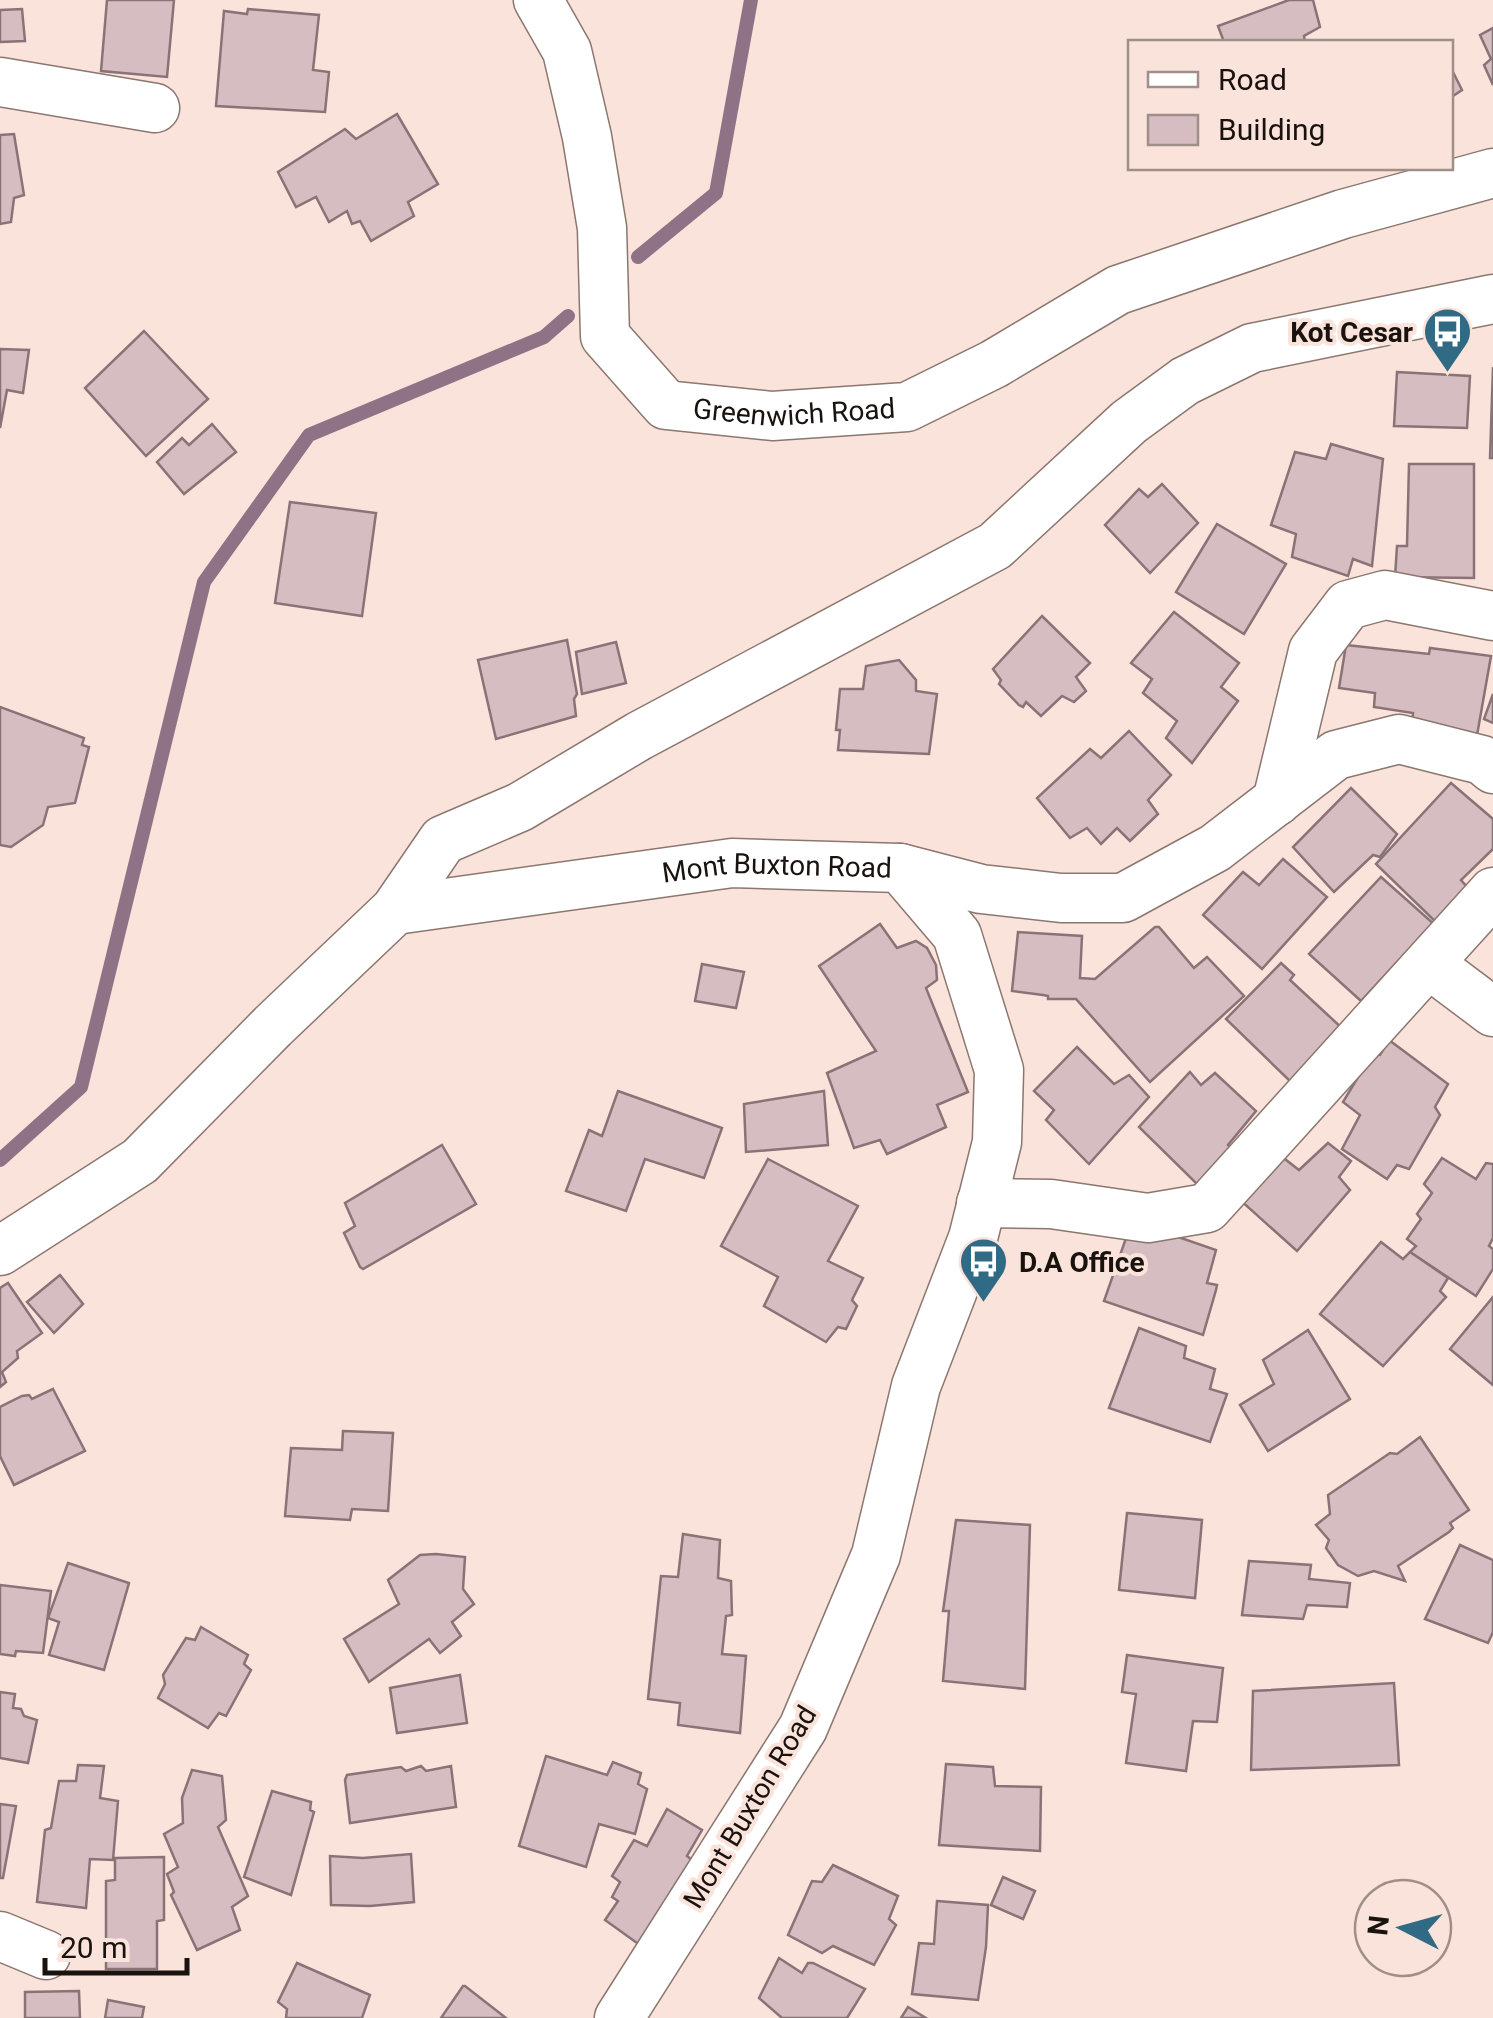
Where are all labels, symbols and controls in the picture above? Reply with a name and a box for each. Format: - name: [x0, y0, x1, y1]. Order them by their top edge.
- legend: [1128, 40, 1453, 170]
- text: Road: [1218, 62, 1287, 97]
- text: Building: [1218, 112, 1325, 147]
- bus stop icon: Kot Cesar: [1422, 306, 1474, 374]
- place label: Kot Cesar: [1290, 316, 1413, 349]
- street label: Greenwich Road: [691, 391, 896, 433]
- street label: Mont Buxton Road: [660, 846, 892, 889]
- bus stop icon: D.A Office: [958, 1236, 1010, 1304]
- place label: D.A Office: [1019, 1246, 1145, 1279]
- street label: Mont Buxton Road: [677, 1700, 823, 1914]
- north arrow: [1353, 1878, 1453, 1978]
- scale bar: [45, 1913, 188, 1975]
- text: N: [1361, 1914, 1396, 1937]
- text: 20 m: [60, 1930, 127, 1965]

